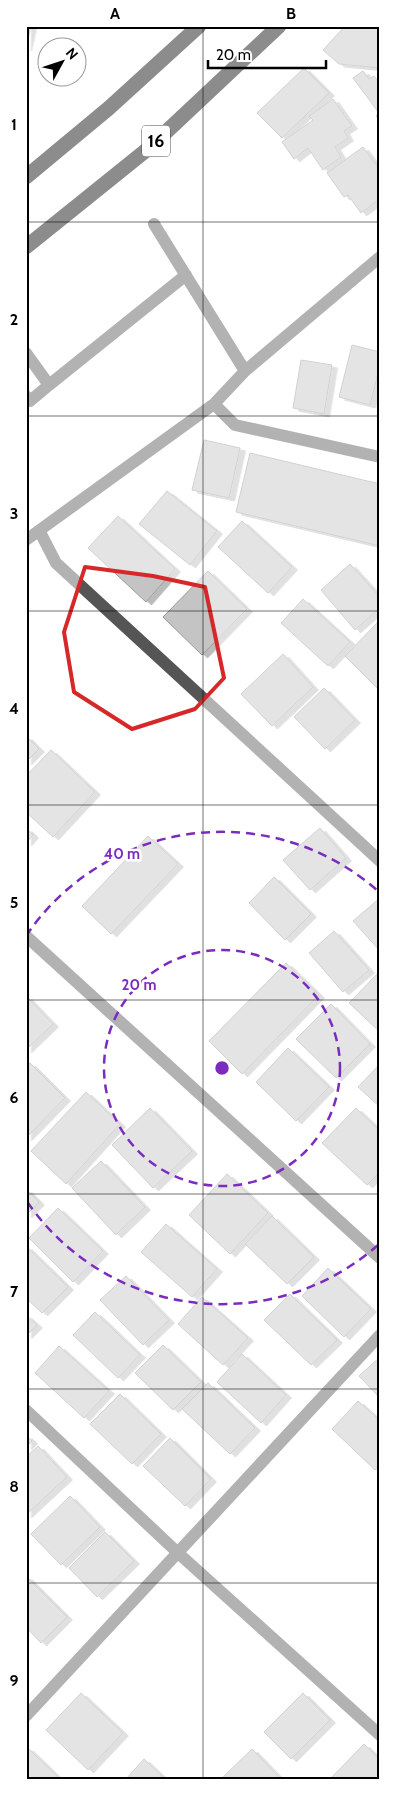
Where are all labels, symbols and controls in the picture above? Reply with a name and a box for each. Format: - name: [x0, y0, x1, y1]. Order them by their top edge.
- text: A: [110, 4, 120, 23]
- text: B: [286, 4, 296, 23]
- north arrow: [38, 38, 88, 88]
- scale bar: [208, 38, 326, 70]
- text: N: [62, 44, 82, 63]
- text: 20 m: [216, 46, 251, 64]
- text: 1: [11, 115, 17, 134]
- road number: 16: [142, 125, 170, 156]
- text: 2: [10, 310, 18, 329]
- text: 3: [10, 504, 18, 523]
- text: 4: [9, 699, 19, 718]
- text: 40 m: [104, 845, 140, 863]
- text: 5: [10, 893, 18, 912]
- text: 20 m: [122, 976, 156, 994]
- centre of rings: [213, 1059, 231, 1077]
- text: 6: [10, 1088, 19, 1107]
- text: 7: [10, 1282, 19, 1301]
- text: 8: [9, 1477, 19, 1496]
- text: 9: [10, 1671, 19, 1690]

